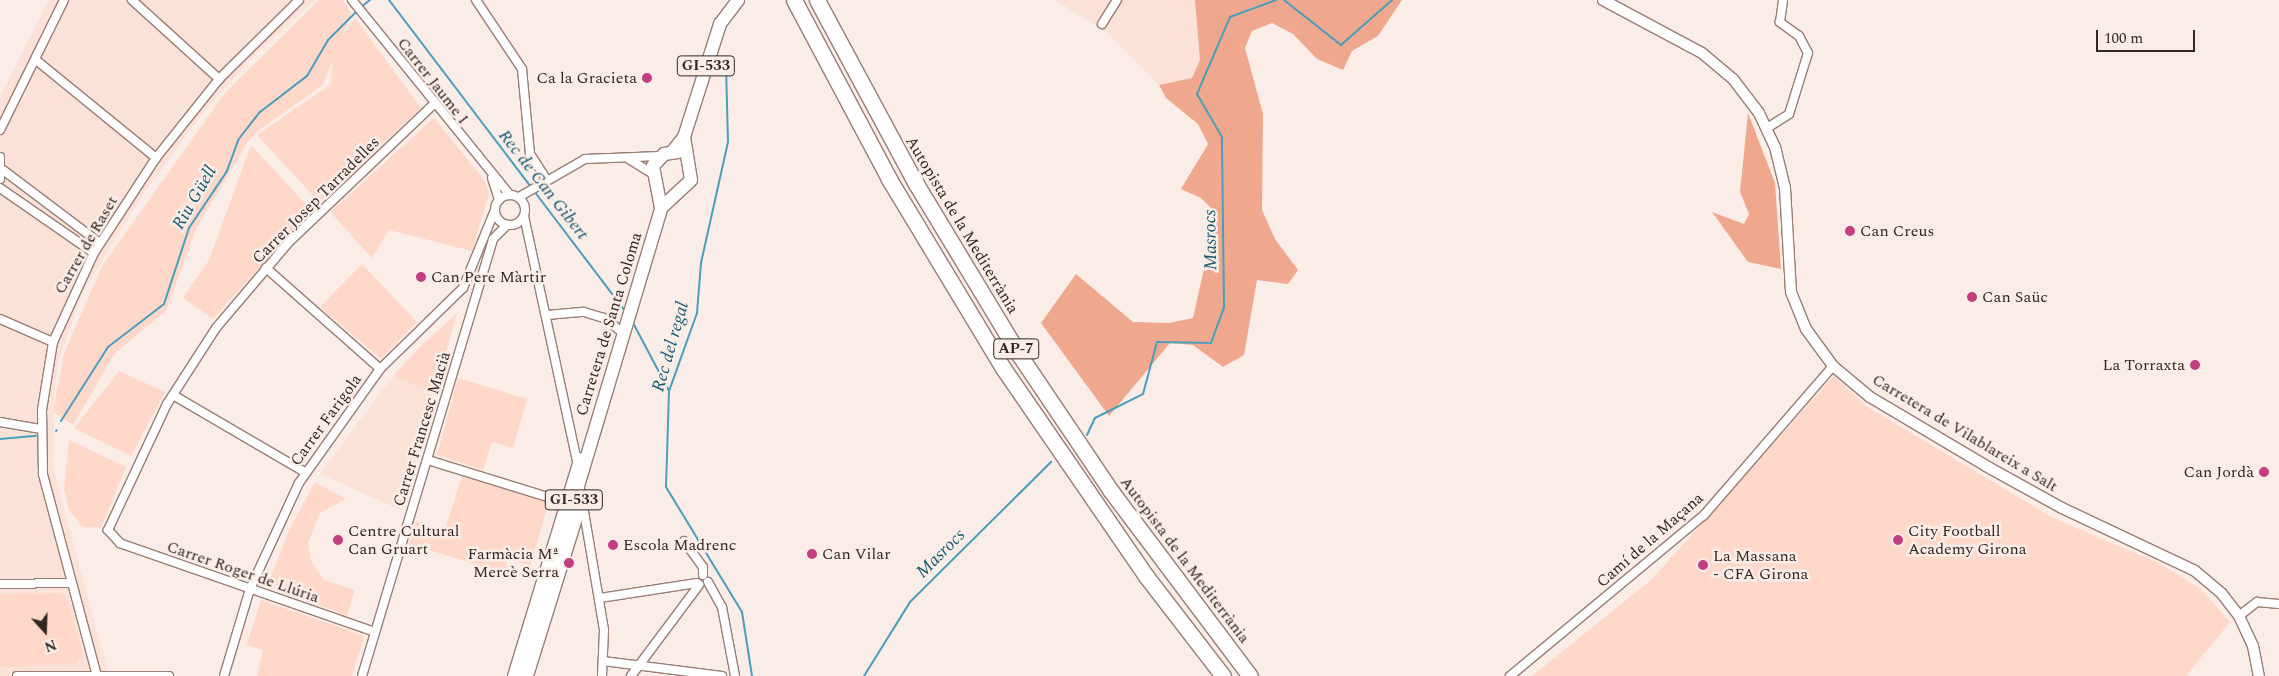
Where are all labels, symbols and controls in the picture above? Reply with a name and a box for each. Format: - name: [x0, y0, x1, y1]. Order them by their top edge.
- scale bar: [2099, 20, 2198, 52]
- text: 100 m: [2104, 27, 2143, 50]
- street label: Carrer Jaume I: [393, 34, 473, 128]
- road number: GI-533: [676, 54, 736, 78]
- place label: Ca la Gracieta: [537, 68, 637, 88]
- marker: Ca la Gracieta: [641, 72, 653, 84]
- water label: Rec de Can Gibert: [493, 126, 593, 244]
- street label: Carrer Josep Tarradelles: [248, 132, 384, 268]
- street label: Autopista de la Mediterrània: [901, 133, 1023, 317]
- water label: Riu Güell: [168, 162, 222, 234]
- street label: Carrer de Raset: [50, 193, 122, 297]
- water label: Masrocs: [1200, 209, 1222, 271]
- place label: Can Creus: [1860, 221, 1934, 241]
- marker: Can Creus: [1844, 225, 1856, 237]
- street label: Carretera de Santa Coloma: [572, 230, 646, 418]
- place label: Can Pere Màrtir: [431, 267, 546, 287]
- marker: Can Pere Màrtir: [415, 271, 427, 283]
- place label: Can Saüc: [1982, 287, 2048, 307]
- marker: Can Saüc: [1966, 291, 1978, 303]
- water label: Rec del regal: [648, 300, 694, 394]
- road number: AP-7: [992, 336, 1040, 362]
- street label: Carrer Francesc Macià: [389, 349, 455, 509]
- place label: La Torraxta: [2102, 355, 2185, 375]
- marker: La Torraxta: [2189, 359, 2201, 371]
- street label: Carrer Farigola: [286, 370, 366, 470]
- street label: Carretera de Vilablareix a Salt: [1869, 370, 2061, 496]
- place label: Can Jordà: [2184, 462, 2254, 482]
- marker: Can Jordà: [2258, 466, 2270, 478]
- street label: Autopista de la Mediterrània: [1116, 473, 1254, 647]
- road number: GI-533: [544, 488, 604, 512]
- street label: Camí de la Maçana: [1593, 488, 1707, 592]
- place label: Centre Cultural Can Gruart: [348, 521, 459, 559]
- place label: City Football Academy Girona: [1908, 521, 2026, 559]
- water label: Masrocs: [912, 525, 970, 583]
- marker: Centre Cultural Can Gruart: [332, 534, 344, 546]
- marker: City Football Academy Girona: [1892, 534, 1904, 546]
- place label: Escola Madrenc: [623, 535, 736, 555]
- street label: Carrer Roger de Llúria: [164, 537, 322, 607]
- marker: Escola Madrenc: [607, 539, 619, 551]
- place label: Farmàcia Mª Mercè Serra: [468, 544, 559, 582]
- place label: Can Vilar: [822, 544, 890, 564]
- place label: La Massana - CFA Girona: [1713, 546, 1808, 584]
- marker: Can Vilar: [806, 548, 818, 560]
- marker: Farmàcia Mª Mercè Serra: [563, 557, 575, 569]
- marker: La Massana - CFA Girona: [1697, 559, 1709, 571]
- north arrow: [20, 606, 70, 656]
- text: N: [41, 634, 59, 657]

